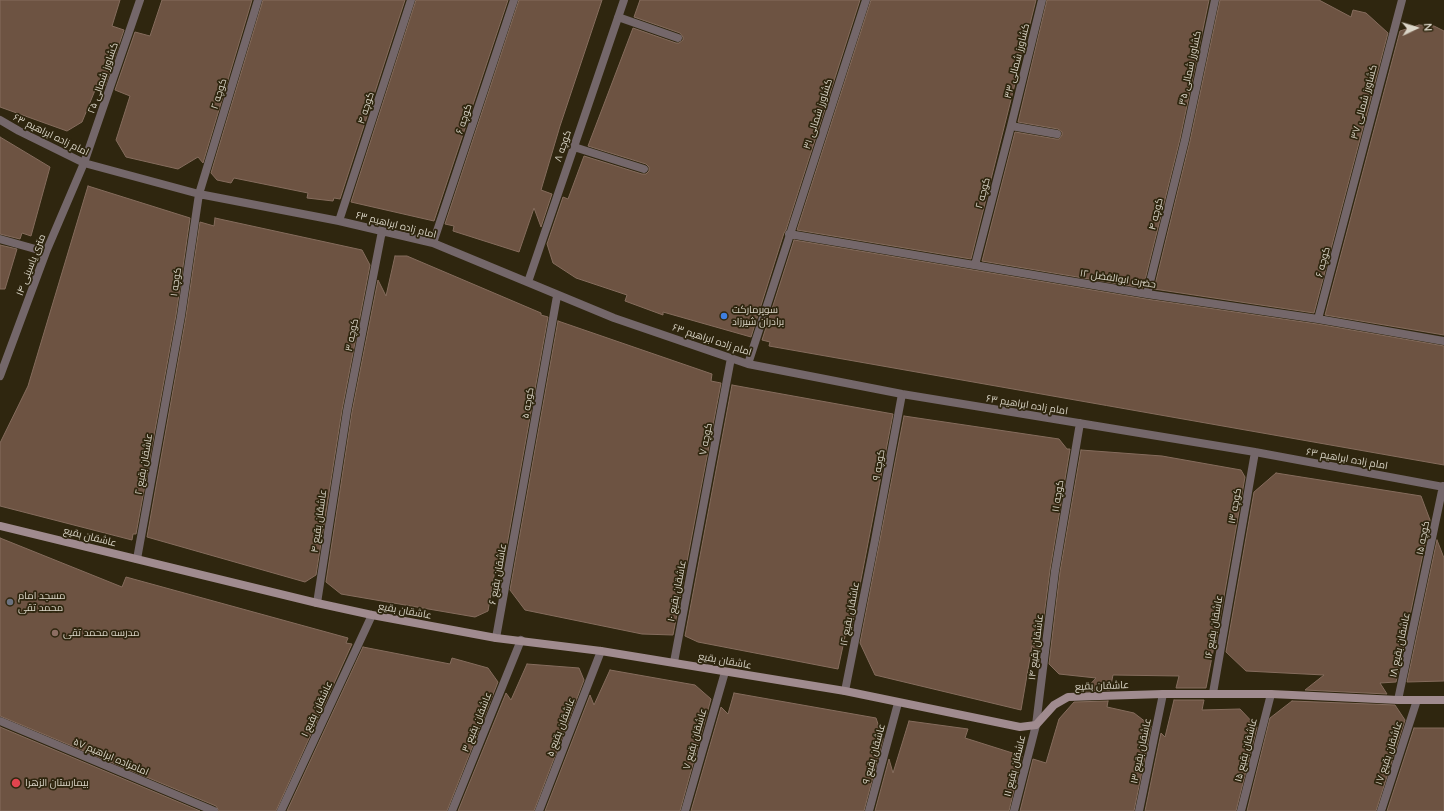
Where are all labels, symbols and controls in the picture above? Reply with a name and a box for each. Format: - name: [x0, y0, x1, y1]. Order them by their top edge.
- north arrow: [1396, 8, 1436, 48]
- street label: کشاورز شمالی ۳۳: [1002, 22, 1032, 100]
- text: N: [1421, 23, 1435, 32]
- street label: کشاورز شمالی ۳۵: [1176, 30, 1204, 106]
- street label: کشاورز شمالی ۲۵: [85, 41, 121, 115]
- street label: کشاورز شمالی ۳۷: [1348, 63, 1380, 141]
- street label: کوچه ۲: [209, 77, 229, 111]
- street label: کشاورز شمالی ۳۱: [801, 77, 835, 151]
- street label: کوچه ۴: [355, 91, 377, 125]
- street label: کوچه ۶: [454, 102, 474, 136]
- street label: امام زاده ابراهیم ۶۳: [11, 112, 91, 158]
- street label: کوچه ۸: [552, 129, 574, 163]
- street label: کوچه ۲: [973, 176, 993, 210]
- street label: کوچه ۴: [1146, 197, 1166, 231]
- street label: امام زاده ابراهیم ۶۳: [354, 209, 438, 241]
- street label: ۱۴ متری یاسینی: [14, 232, 48, 298]
- street label: کوچه ۶: [1313, 246, 1333, 278]
- street label: کوچه ۱: [168, 267, 184, 297]
- street label: حضرت ابوالفضل ۱۲: [1079, 267, 1157, 291]
- place label: سوپرمارکت برادران شیرزاد: [732, 304, 784, 328]
- marker: سوپرمارکت برادران شیرزاد: [719, 311, 729, 321]
- street label: کوچه ۳: [343, 318, 361, 352]
- street label: امام زاده ابراهیم ۶۳: [671, 322, 753, 358]
- street label: کوچه ۵: [519, 386, 537, 420]
- street label: امام زاده ابراهیم ۶۳: [985, 393, 1069, 417]
- street label: کوچه ۷: [697, 422, 715, 456]
- street label: عاشقان بقیع ۲: [133, 432, 155, 496]
- street label: امام زاده ابراهیم ۶۳: [1305, 446, 1389, 472]
- street label: کوچه ۹: [870, 449, 888, 481]
- street label: کوچه ۱۱: [1050, 479, 1066, 513]
- street label: کوچه ۱۳: [1226, 487, 1244, 525]
- street label: عاشقان بقیع ۴: [309, 489, 329, 553]
- street label: کوچه ۱۵: [1414, 520, 1432, 556]
- street label: عاشقان بقیع: [62, 525, 118, 549]
- street label: عاشقان بقیع ۶: [487, 543, 509, 605]
- street label: عاشقان بقیع ۱۰: [665, 559, 689, 623]
- street label: عاشقان بقیع ۱۲: [838, 581, 862, 647]
- place label: مسجد امام محمد تقی: [18, 590, 65, 614]
- street label: عاشقان بقیع ۱۶: [1202, 594, 1226, 660]
- marker: مسجد امام محمد تقی: [5, 597, 15, 607]
- street label: عاشقان بقیع: [377, 600, 433, 622]
- street label: عاشقان بقیع ۱۸: [1387, 611, 1413, 679]
- street label: عاشقان بقیع ۱۴: [1026, 613, 1046, 681]
- place label: مدرسه محمد تقی: [63, 627, 139, 639]
- marker: مدرسه محمد تقی: [50, 628, 60, 638]
- street label: عاشقان بقیع: [697, 650, 753, 672]
- street label: عاشقان بقیع ۱: [299, 679, 335, 739]
- street label: عاشقان بقیع: [1075, 679, 1129, 693]
- street label: عاشقان بقیع ۳: [460, 690, 494, 754]
- street label: عاشقان بقیع ۵: [544, 696, 578, 758]
- street label: عاشقان بقیع ۷: [681, 707, 709, 771]
- street label: عاشقان بقیع ۱۳: [1128, 717, 1154, 785]
- street label: عاشقان بقیع ۱۵: [1232, 717, 1260, 783]
- street label: عاشقان بقیع ۱۷: [1373, 720, 1405, 786]
- street label: عاشقان بقیع ۹: [860, 722, 888, 786]
- street label: عاشقان بقیع ۱۱: [1002, 734, 1028, 798]
- street label: امامزاده ابراهیم ۵۷: [72, 736, 150, 778]
- marker: بیمارستان الزهرا: [10, 777, 22, 789]
- place label: بیمارستان الزهرا: [25, 777, 89, 789]

